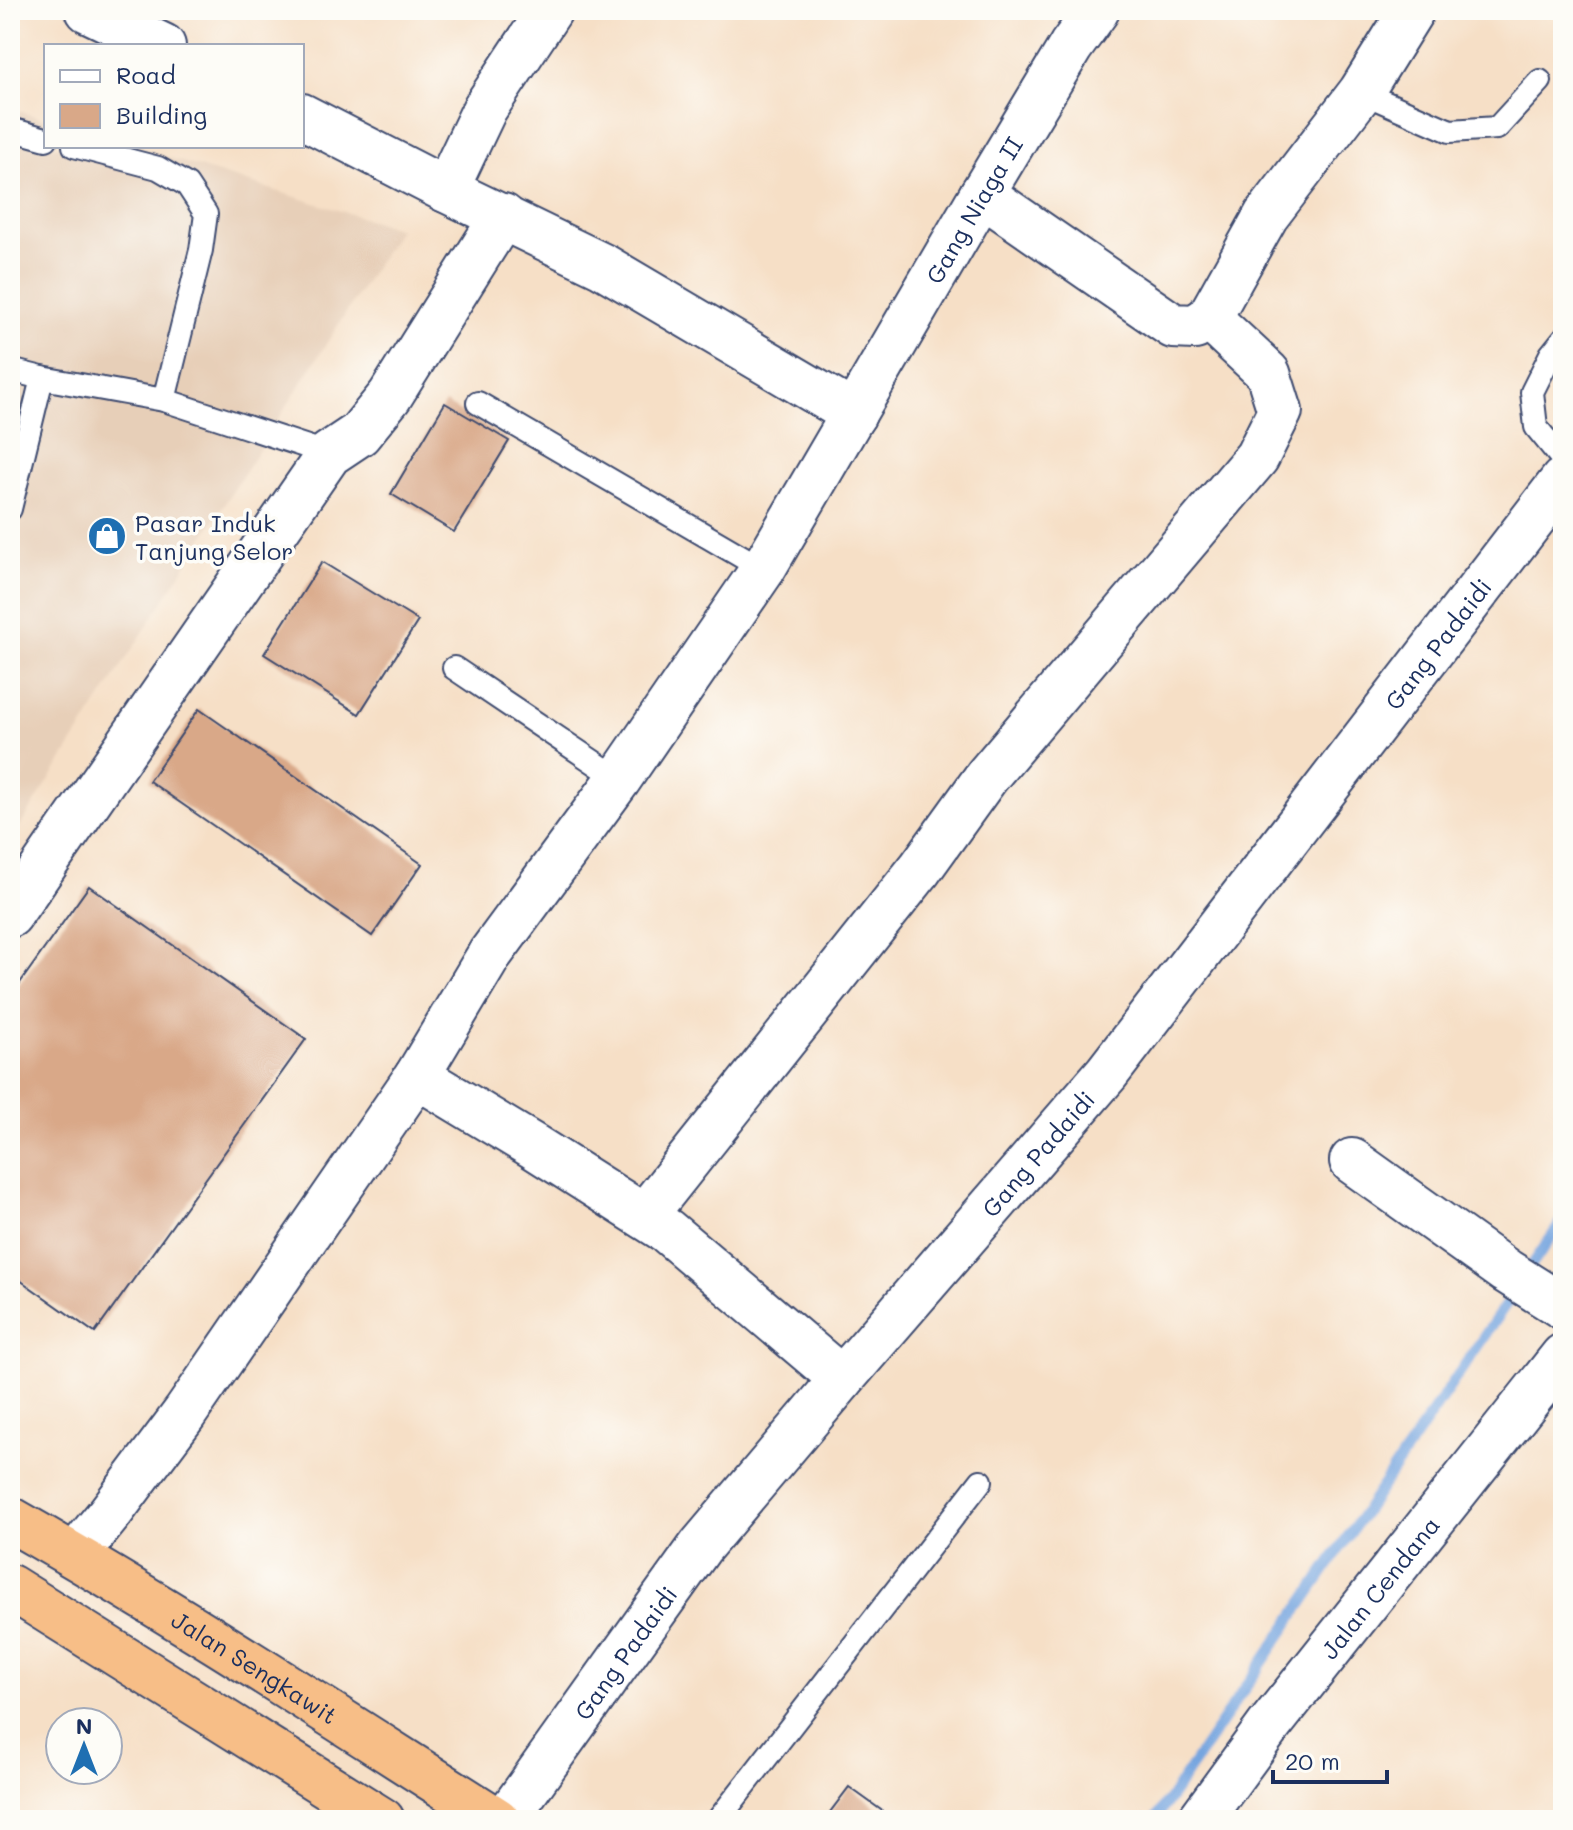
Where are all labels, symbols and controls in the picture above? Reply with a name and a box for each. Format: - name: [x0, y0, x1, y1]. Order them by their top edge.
- legend: [44, 44, 304, 148]
- text: Road: [116, 59, 176, 90]
- text: Building: [116, 99, 207, 130]
- street label: Gang Niaga II: [918, 131, 1029, 289]
- place label: Pasar Induk Tanjung Selor: [135, 507, 293, 566]
- shop icon: Pasar Induk Tanjung Selor: [86, 515, 128, 557]
- street label: Gang Padaidi: [1377, 572, 1498, 715]
- street label: Gang Padaidi: [974, 1084, 1101, 1223]
- street label: Jalan Cendana: [1313, 1509, 1446, 1665]
- street label: Gang Padaidi: [566, 1579, 683, 1725]
- street label: Jalan Sengkawit: [166, 1603, 344, 1730]
- north arrow: [44, 1706, 124, 1786]
- text: N: [76, 1711, 92, 1740]
- scale bar: [1273, 1734, 1387, 1784]
- text: 20 m: [1285, 1745, 1340, 1776]

